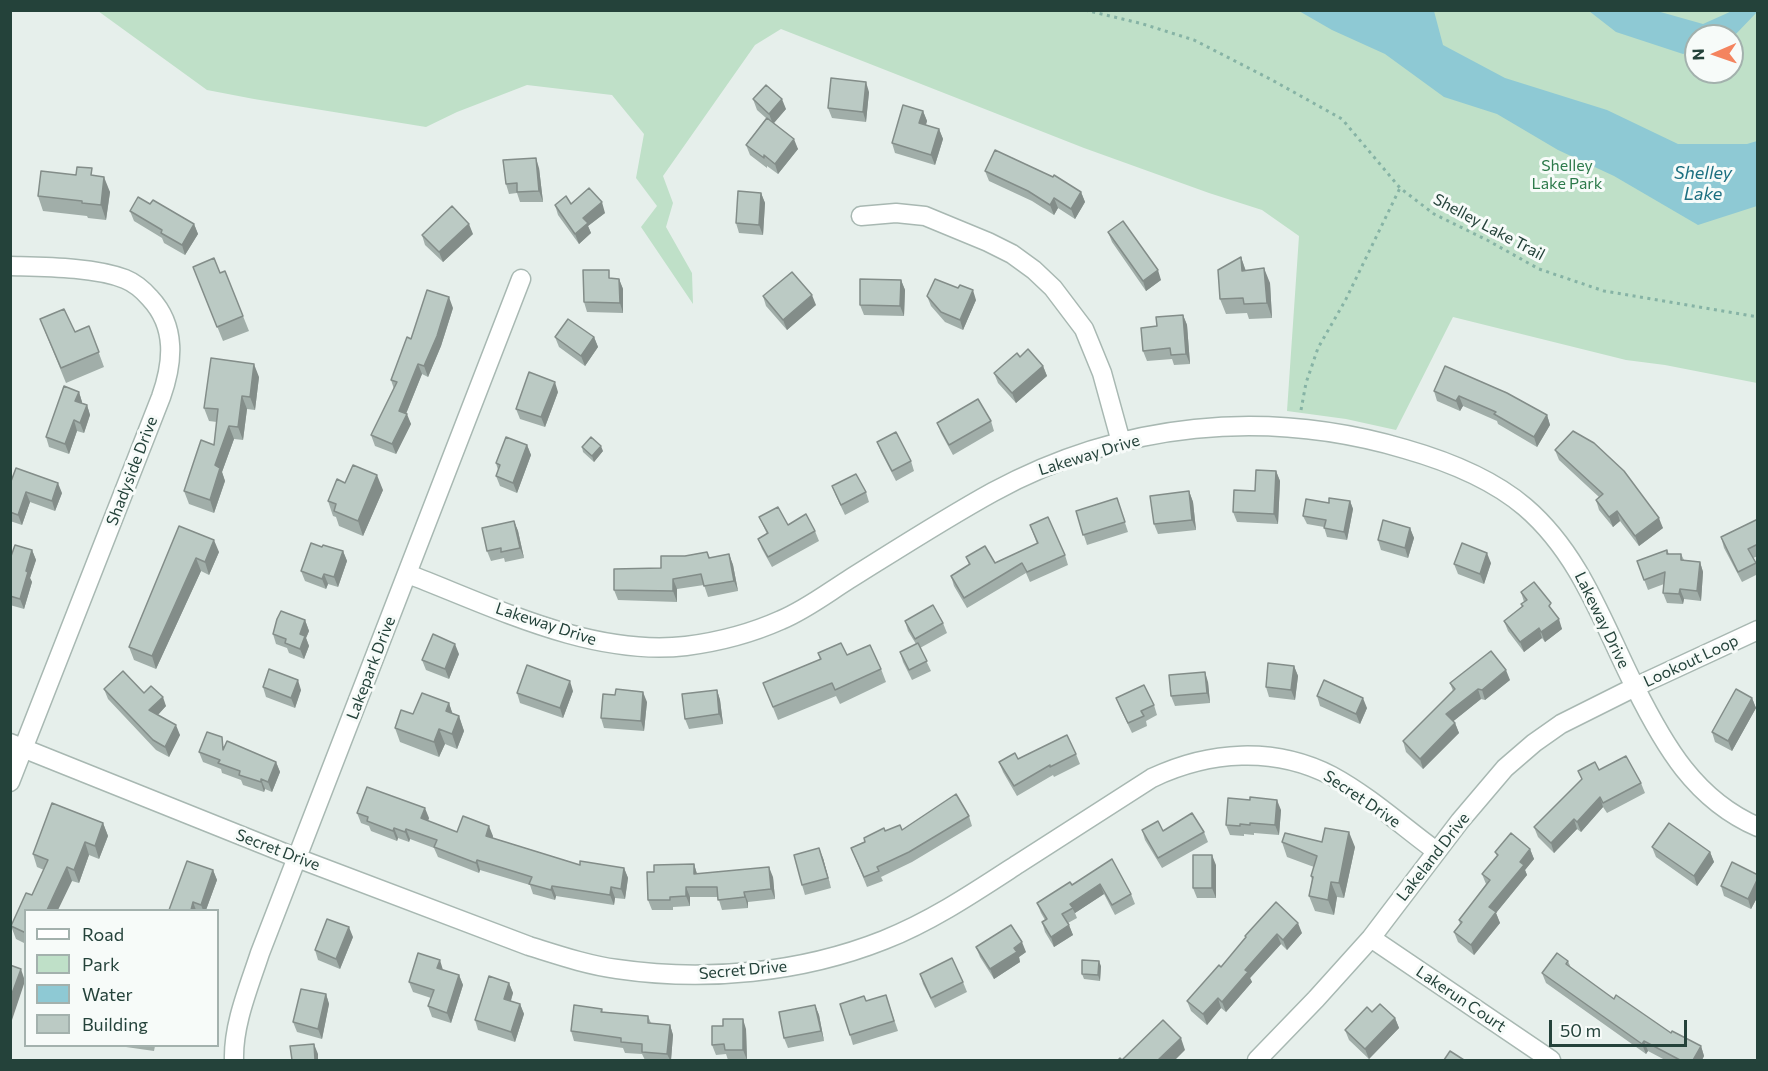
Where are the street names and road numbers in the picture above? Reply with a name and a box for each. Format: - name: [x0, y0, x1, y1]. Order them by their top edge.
- street label: Shelley Lake Trail: [1430, 189, 1548, 265]
- street label: Shadyside Drive: [102, 414, 162, 528]
- street label: Lakeway Drive: [1036, 430, 1142, 480]
- street label: Lakeway Drive: [1570, 569, 1634, 671]
- street label: Lakeway Drive: [493, 599, 599, 649]
- street label: Lakepark Drive: [343, 614, 399, 722]
- street label: Lookout Loop: [1641, 631, 1741, 691]
- street label: Secret Drive: [1320, 766, 1404, 832]
- street label: Lakeland Drive: [1393, 809, 1473, 905]
- street label: Secret Drive: [233, 825, 323, 875]
- street label: Secret Drive: [698, 957, 788, 983]
- street label: Lakerun Court: [1412, 962, 1510, 1036]

